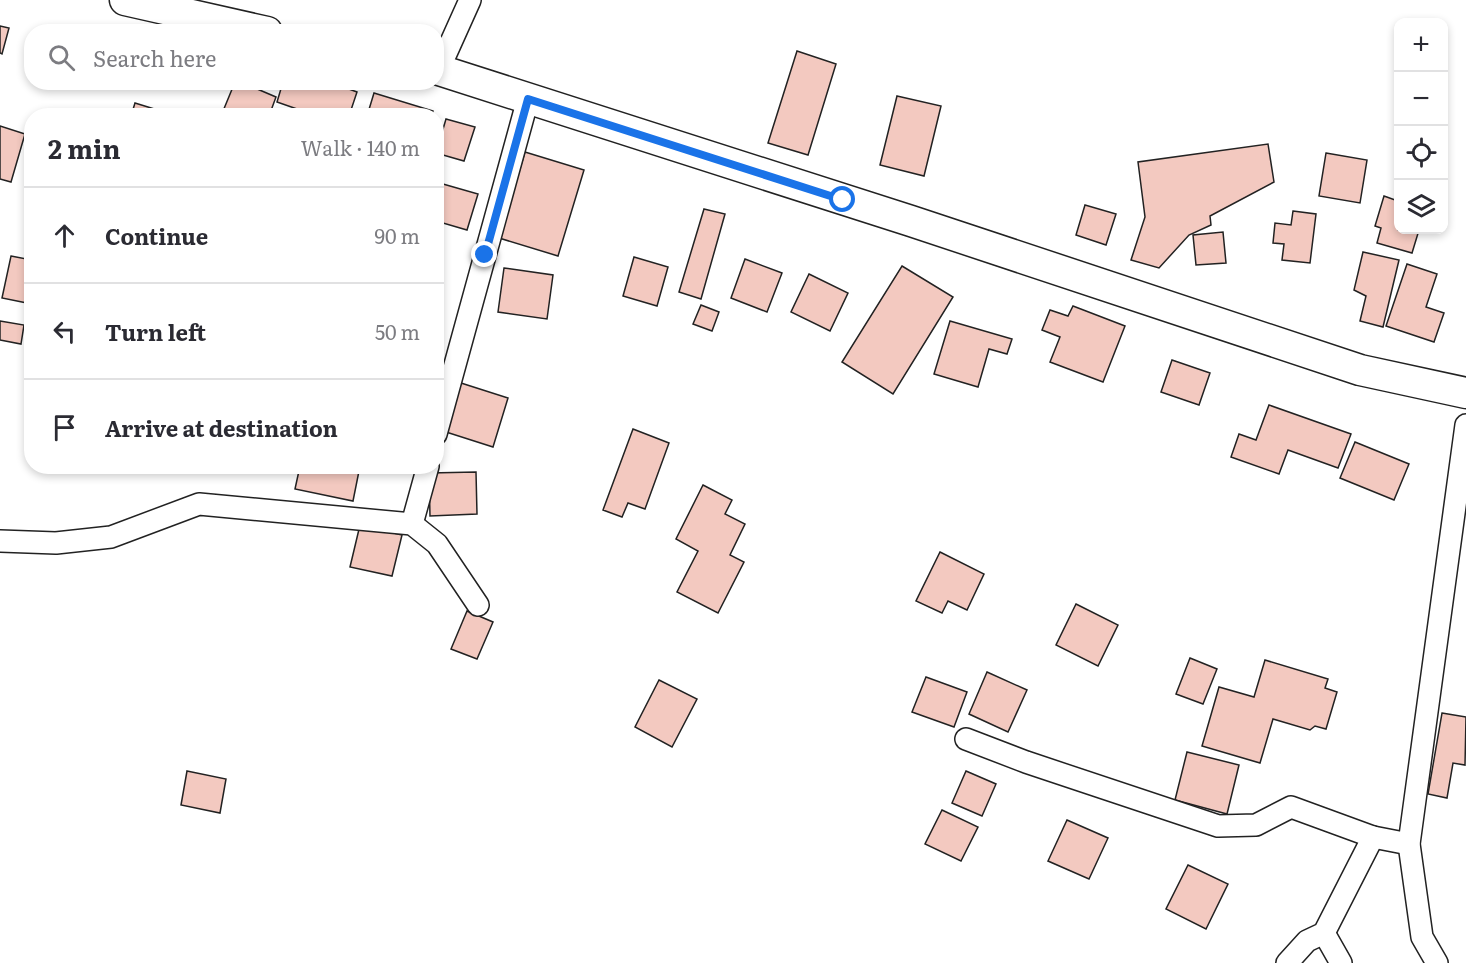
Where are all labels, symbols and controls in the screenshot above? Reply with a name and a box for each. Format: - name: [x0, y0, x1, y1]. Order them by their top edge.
- map controls: [1394, 18, 1448, 234]
- button: +: [1394, 18, 1448, 72]
- search box: [24, 24, 444, 90]
- icon: search: [45, 41, 78, 74]
- text: Search here: [93, 41, 216, 74]
- button: −: [1394, 72, 1448, 126]
- button: locate: [1394, 126, 1448, 180]
- text: 2 min: [48, 128, 121, 167]
- text: Walk · 140 m: [301, 132, 420, 162]
- button: layers: [1394, 180, 1448, 234]
- route start: [829, 186, 855, 212]
- icon: ahead: [48, 219, 81, 252]
- text: Continue: [105, 219, 208, 252]
- text: 90 m: [375, 220, 420, 250]
- route end: [471, 241, 497, 267]
- icon: left: [48, 315, 81, 348]
- text: Turn left: [105, 315, 206, 348]
- text: 50 m: [375, 316, 420, 346]
- icon: arrive: [48, 411, 81, 444]
- text: Arrive at destination: [105, 411, 338, 444]

